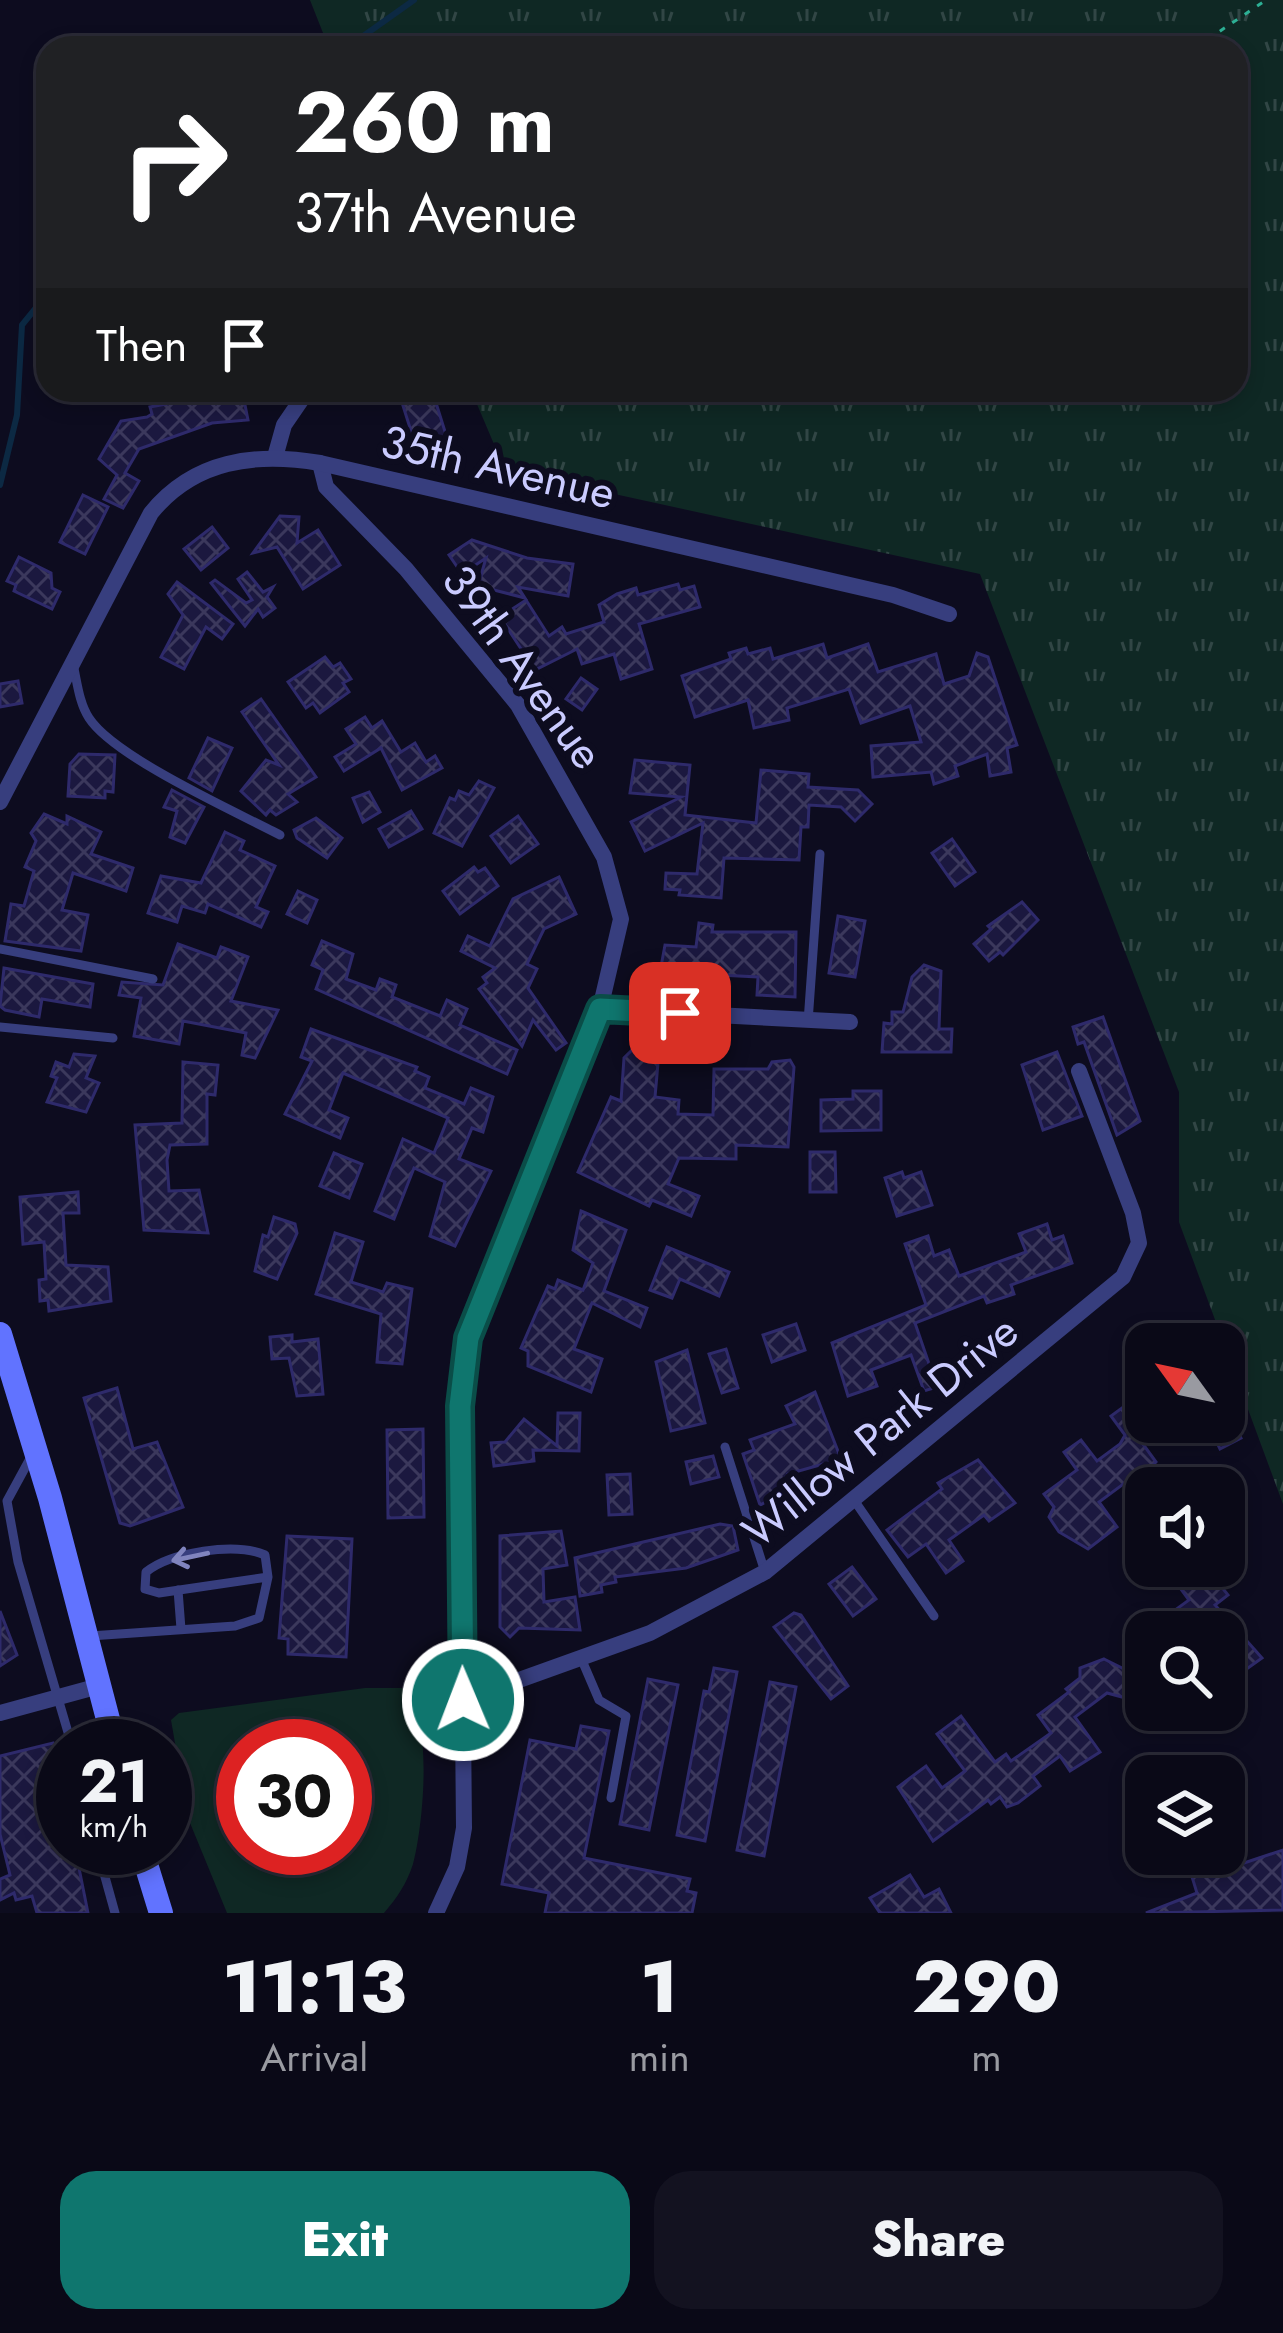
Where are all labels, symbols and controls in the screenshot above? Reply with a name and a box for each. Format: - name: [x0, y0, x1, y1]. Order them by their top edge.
- text: 260 m: [294, 62, 555, 184]
- icon: right: [96, 84, 252, 240]
- text: 37th Avenue: [294, 174, 577, 252]
- icon: arrive: [211, 312, 277, 378]
- text: Then: [96, 313, 187, 378]
- street label: 35th Avenue: [375, 409, 621, 525]
- street label: 39th Avenue: [427, 551, 619, 783]
- pin: [629, 962, 731, 1064]
- icon: arrive: [647, 980, 713, 1046]
- street label: Willow Park Drive: [728, 1299, 1032, 1563]
- north arrow: [1125, 1323, 1245, 1443]
- map controls: [1125, 1323, 1245, 1875]
- button: sound: [1125, 1467, 1245, 1587]
- one-way arrow: [171, 1546, 209, 1569]
- button: search: [1125, 1611, 1245, 1731]
- position arrow: [400, 1637, 526, 1763]
- speed limit sign: 30: [216, 1719, 372, 1875]
- text: 21: [79, 1738, 149, 1825]
- button: layers: [1125, 1755, 1245, 1875]
- text: km/h: [80, 1805, 148, 1848]
- text: 11:13: [222, 1935, 406, 2039]
- text: 1: [640, 1935, 678, 2039]
- text: 290: [912, 1935, 1061, 2039]
- text: Arrival: [261, 2029, 368, 2086]
- text: min: [629, 2029, 690, 2086]
- text: m: [971, 2029, 1002, 2086]
- button: Exit: [60, 2171, 630, 2309]
- button: Share: [654, 2171, 1223, 2309]

